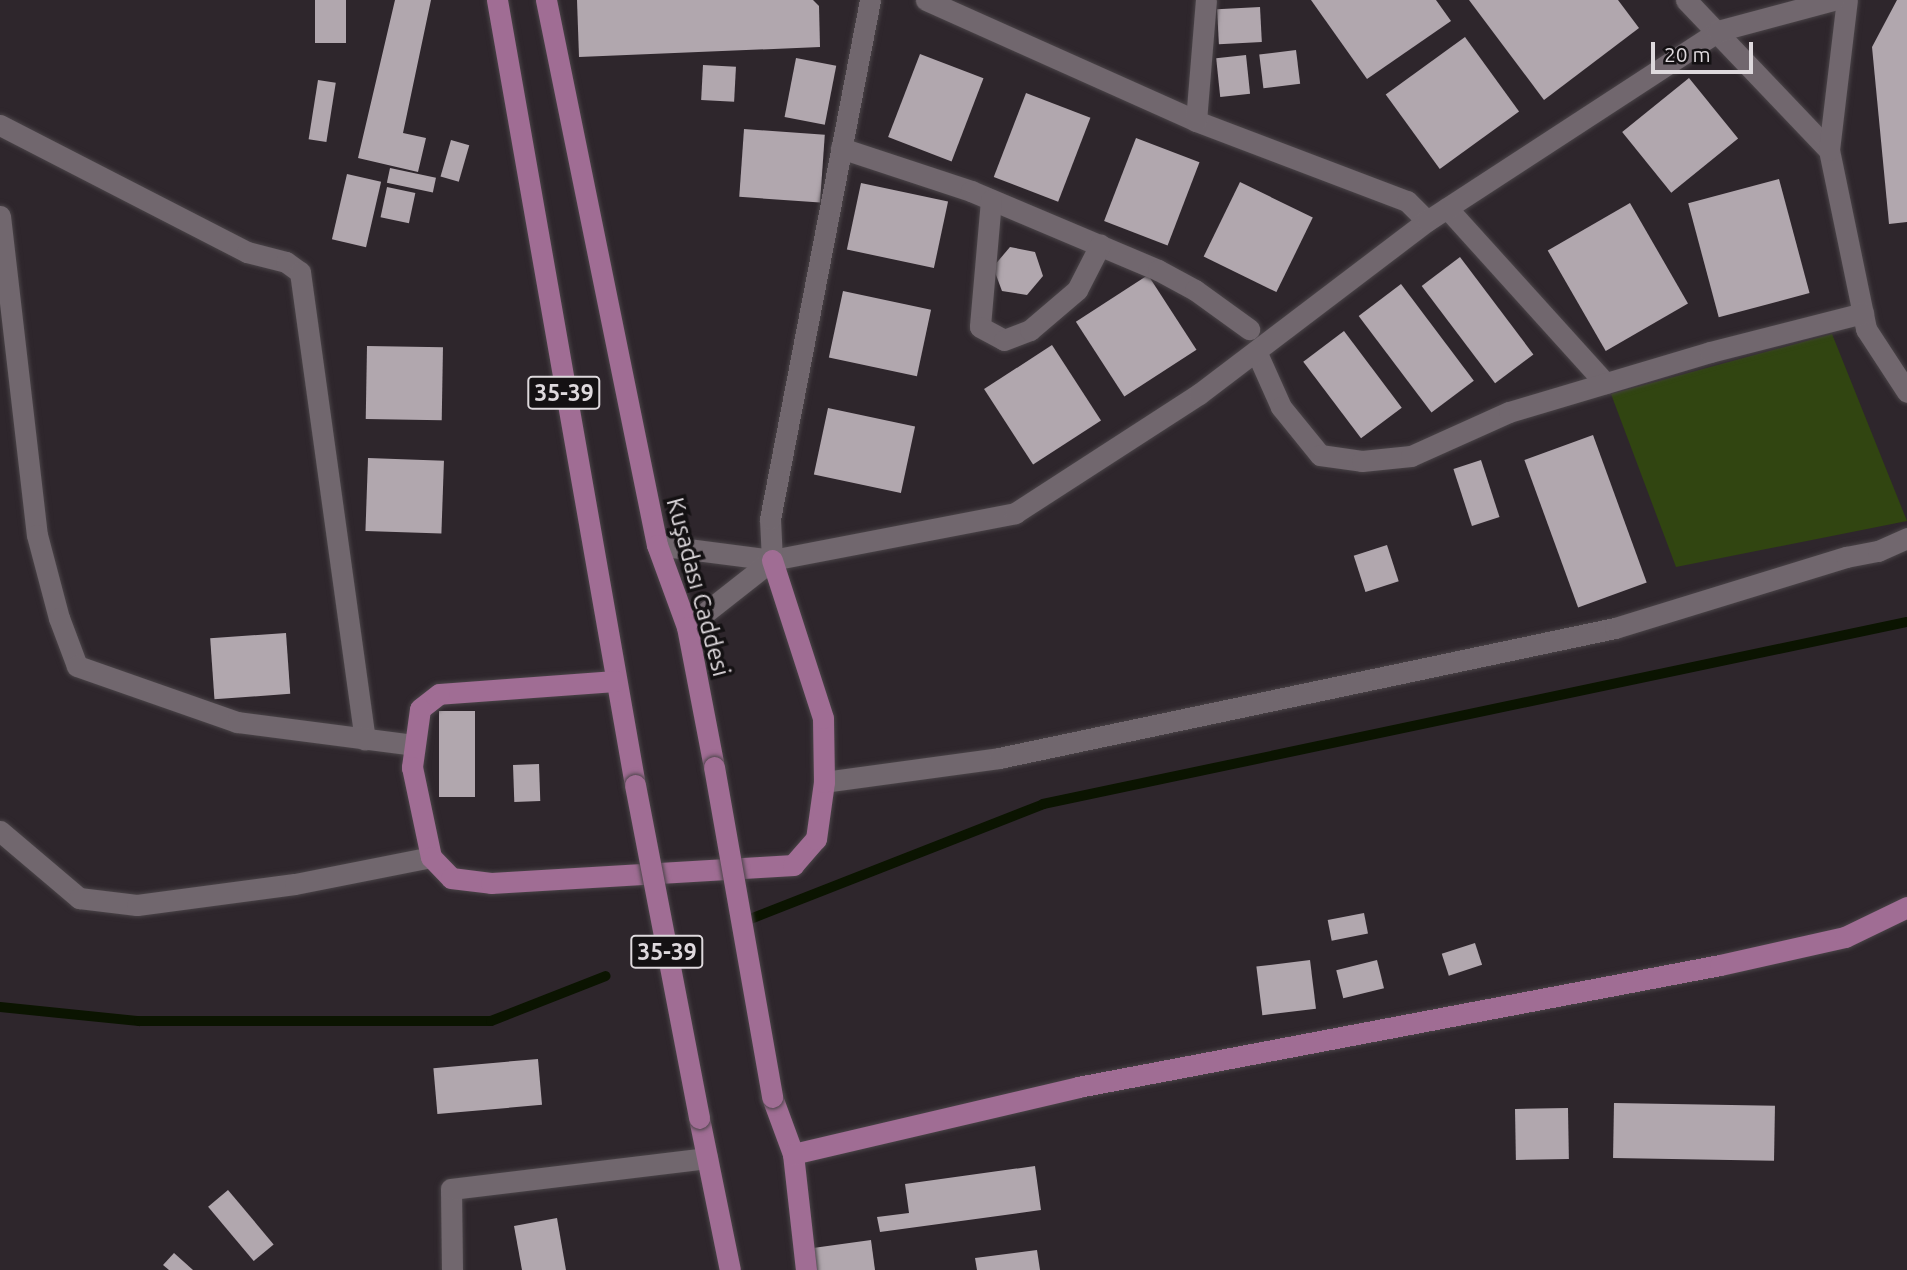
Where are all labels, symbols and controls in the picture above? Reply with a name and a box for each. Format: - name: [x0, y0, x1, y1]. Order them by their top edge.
- scale bar: [1655, 28, 1756, 72]
- text: 20 m: [1664, 42, 1711, 66]
- road number: 35-39: [527, 374, 601, 412]
- street label: Kuşadası Caddesi: [660, 495, 736, 679]
- road number: 35-39: [630, 932, 704, 972]

